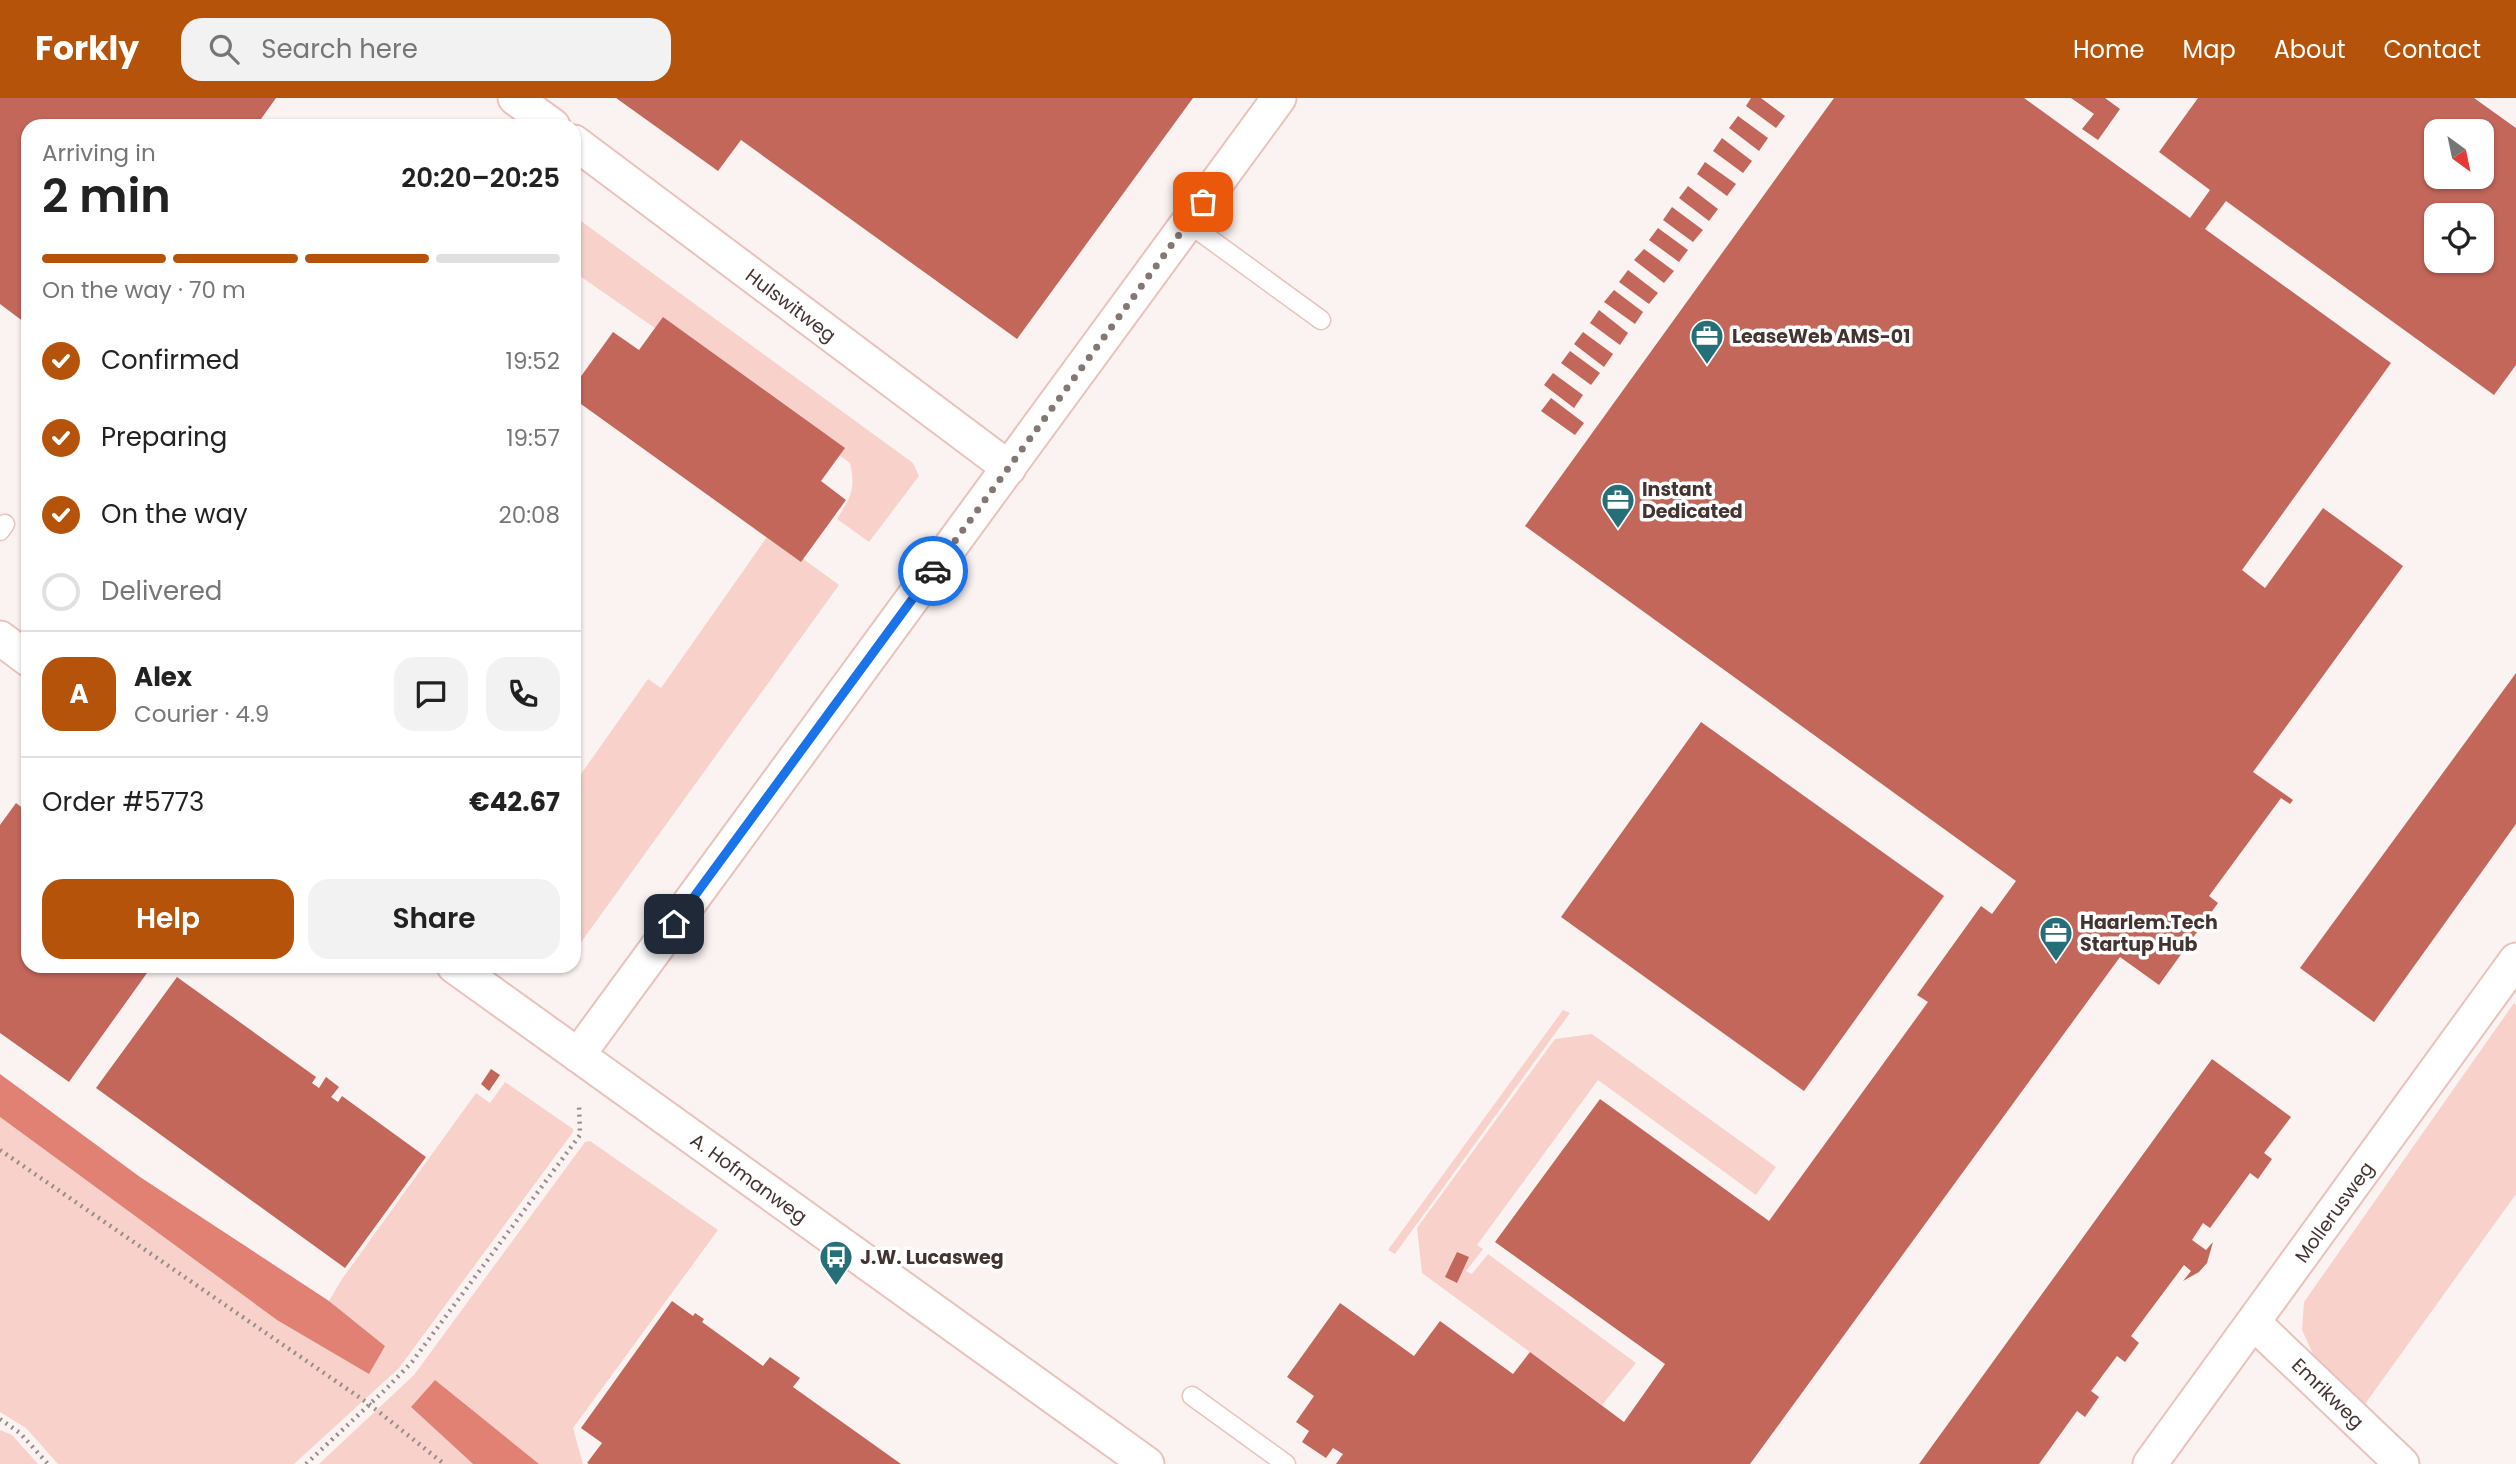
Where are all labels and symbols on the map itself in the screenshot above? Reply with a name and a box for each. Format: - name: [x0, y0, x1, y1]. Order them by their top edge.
- north arrow: [2424, 119, 2494, 189]
- pin: [1173, 172, 1233, 232]
- street label: Hulswitweg: [740, 262, 842, 348]
- office icon: LeaseWeb AMS-01: [1688, 317, 1726, 366]
- place label: LeaseWeb AMS-01: [1732, 323, 1910, 350]
- place label: Instant Dedicated: [1642, 476, 1743, 525]
- office icon: Instant Dedicated: [1599, 481, 1637, 530]
- courier: [898, 536, 968, 606]
- pin: [644, 894, 704, 954]
- place label: Haarlem.Tech Startup Hub: [2080, 909, 2218, 958]
- office icon: Haarlem.Tech Startup Hub: [2037, 914, 2075, 963]
- street label: A. Hofmanweg: [685, 1127, 813, 1230]
- street label: Mollerusweg: [2289, 1156, 2380, 1268]
- bus stop icon: J.W. Lucasweg: [817, 1238, 855, 1287]
- place label: J.W. Lucasweg: [860, 1244, 1004, 1271]
- street label: Emrikweg: [2286, 1352, 2370, 1435]

